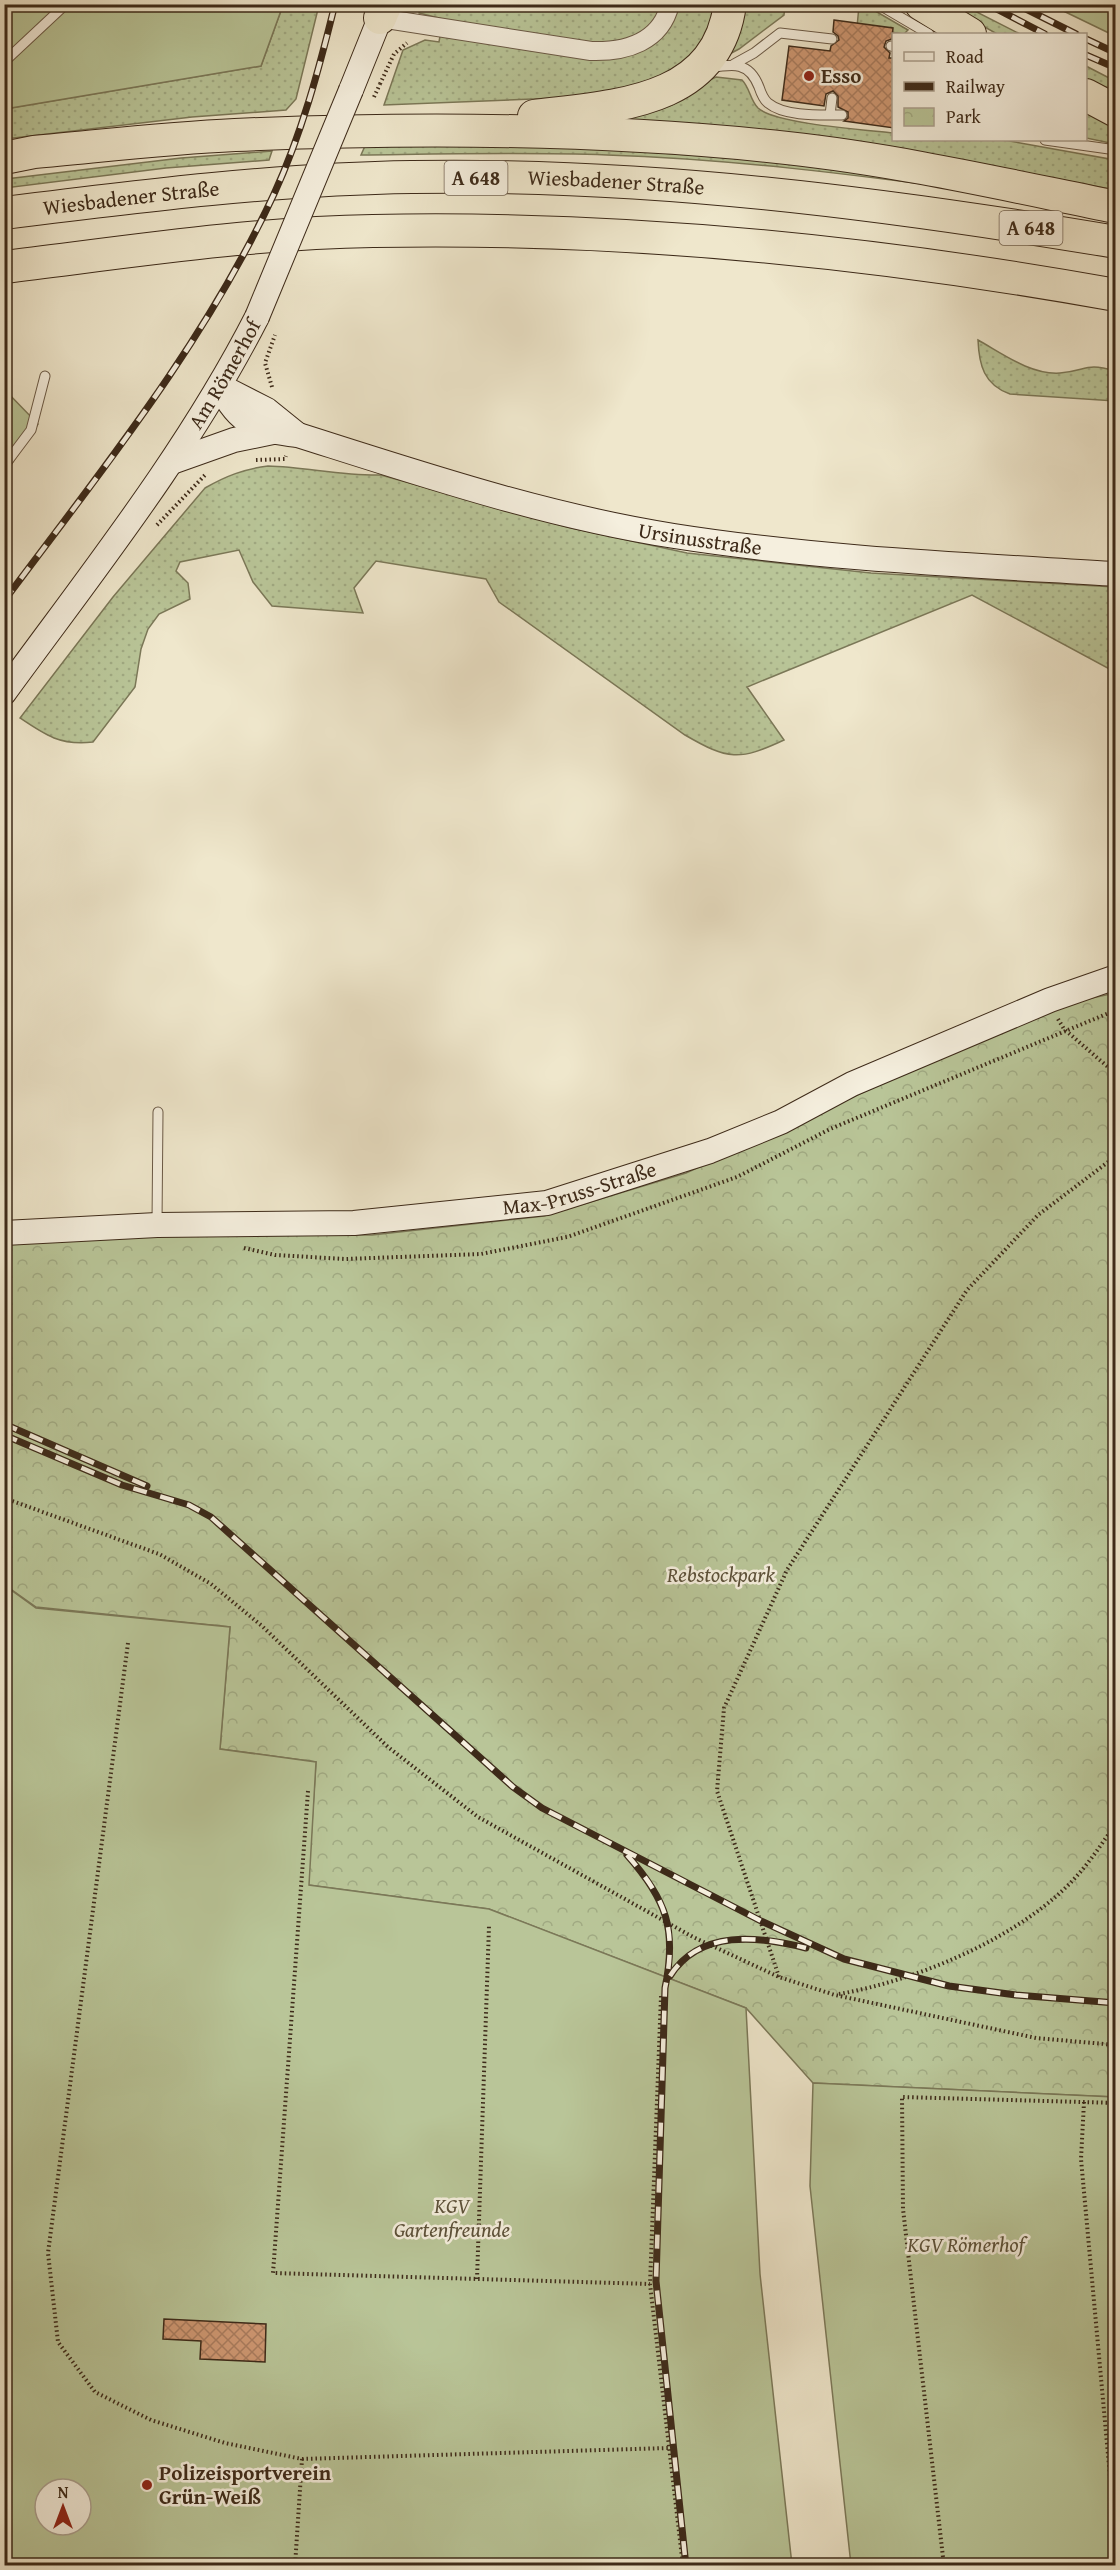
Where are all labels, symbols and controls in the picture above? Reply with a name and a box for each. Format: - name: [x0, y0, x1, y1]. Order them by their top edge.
- legend: [892, 33, 1087, 141]
- text: Road: [946, 43, 984, 70]
- place label: Esso: [821, 60, 861, 91]
- marker: Esso: [802, 69, 816, 83]
- text: Railway: [946, 73, 1005, 100]
- text: Park: [946, 103, 982, 130]
- road number: A 648: [444, 161, 508, 195]
- street label: Wiesbadener Straße: [527, 162, 706, 203]
- street label: Wiesbadener Straße: [41, 172, 221, 223]
- road number: A 648: [1000, 211, 1062, 245]
- street label: Am Römerhof: [180, 312, 269, 435]
- street label: Ursinusstraße: [636, 514, 764, 563]
- street label: Max-Pruss-Straße: [501, 1153, 660, 1223]
- park label: Rebstockpark: [666, 1559, 775, 1590]
- park label: KGV Gartenfreunde: [394, 2190, 510, 2245]
- park label: KGV Römerhof: [906, 2229, 1029, 2260]
- place label: Polizeisportverein Grün-Weiß: [159, 2457, 332, 2512]
- north arrow: [33, 2477, 93, 2537]
- marker: Polizeisportverein Grün-Weiß: [140, 2478, 154, 2492]
- text: N: [58, 2480, 69, 2504]

